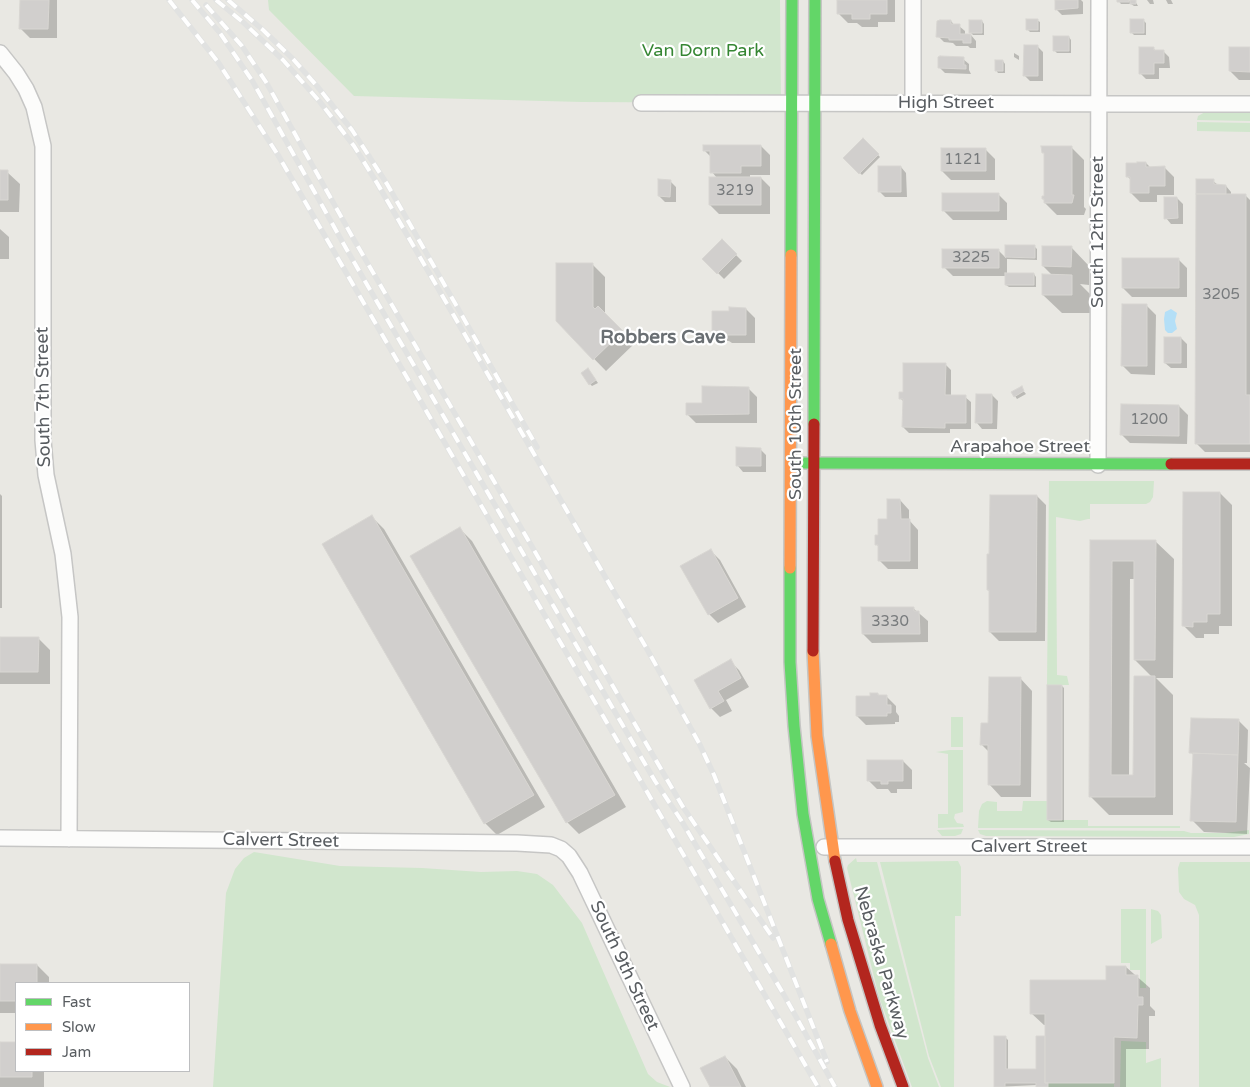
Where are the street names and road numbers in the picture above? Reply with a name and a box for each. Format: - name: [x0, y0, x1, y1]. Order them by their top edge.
- street label: High Street: [898, 92, 994, 114]
- street label: South 12th Street: [1087, 156, 1109, 308]
- street label: South 7th Street: [32, 326, 56, 468]
- street label: South 10th Street: [785, 348, 807, 500]
- street label: Arapahoe Street: [950, 436, 1090, 458]
- street label: Calvert Street: [223, 829, 339, 853]
- street label: Calvert Street: [971, 836, 1087, 858]
- street label: Nebraska Parkway: [849, 884, 913, 1042]
- street label: South 9th Street: [584, 898, 664, 1034]

